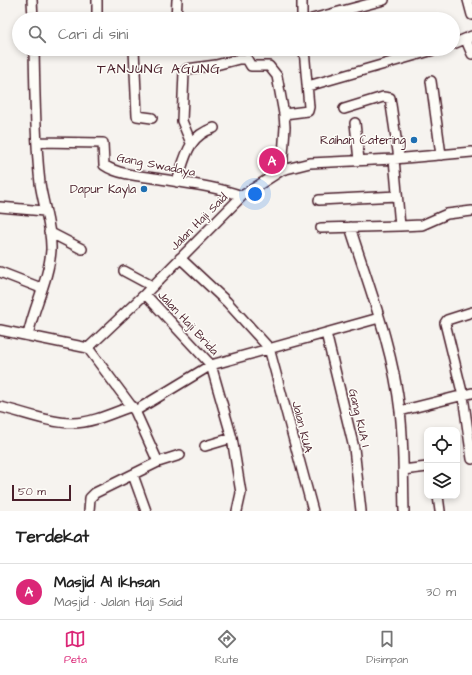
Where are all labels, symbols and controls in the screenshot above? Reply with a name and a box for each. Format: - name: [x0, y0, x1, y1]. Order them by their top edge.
- search box: [12, 12, 460, 56]
- icon: search: [26, 23, 48, 45]
- text: Cari di sini: [58, 24, 128, 45]
- district label: TANJUNG AGUNG: [97, 59, 221, 79]
- place label: Raihan Catering: [320, 132, 406, 150]
- marker: Raihan Catering: [409, 135, 419, 145]
- pin: A: [259, 146, 285, 176]
- street label: Gang Swadaya: [115, 149, 197, 182]
- place label: Dapur Kayla: [70, 181, 136, 199]
- marker: Dapur Kayla: [139, 184, 149, 194]
- your location: [245, 184, 265, 204]
- street label: Jalan Haji Said: [166, 189, 232, 255]
- street label: Jalan Haji Brida: [154, 287, 222, 359]
- street label: Gang KUA I: [343, 387, 374, 449]
- street label: Jalan KUA: [287, 399, 317, 455]
- map controls: [424, 427, 460, 499]
- button: locate: [424, 427, 460, 463]
- button: layers: [424, 463, 460, 499]
- scale bar: [12, 483, 71, 502]
- text: 50 m: [18, 484, 46, 499]
- text: Terdekat: [16, 525, 89, 549]
- text: Masjid Al Ikhsan: [54, 572, 160, 593]
- text: A: [25, 583, 33, 601]
- text: 30 m: [426, 583, 456, 601]
- text: Masjid · Jalan Haji Said: [54, 593, 183, 611]
- tab: Peta: [64, 628, 87, 667]
- tab: Rute: [215, 628, 239, 667]
- tab: Disimpan: [366, 628, 408, 667]

